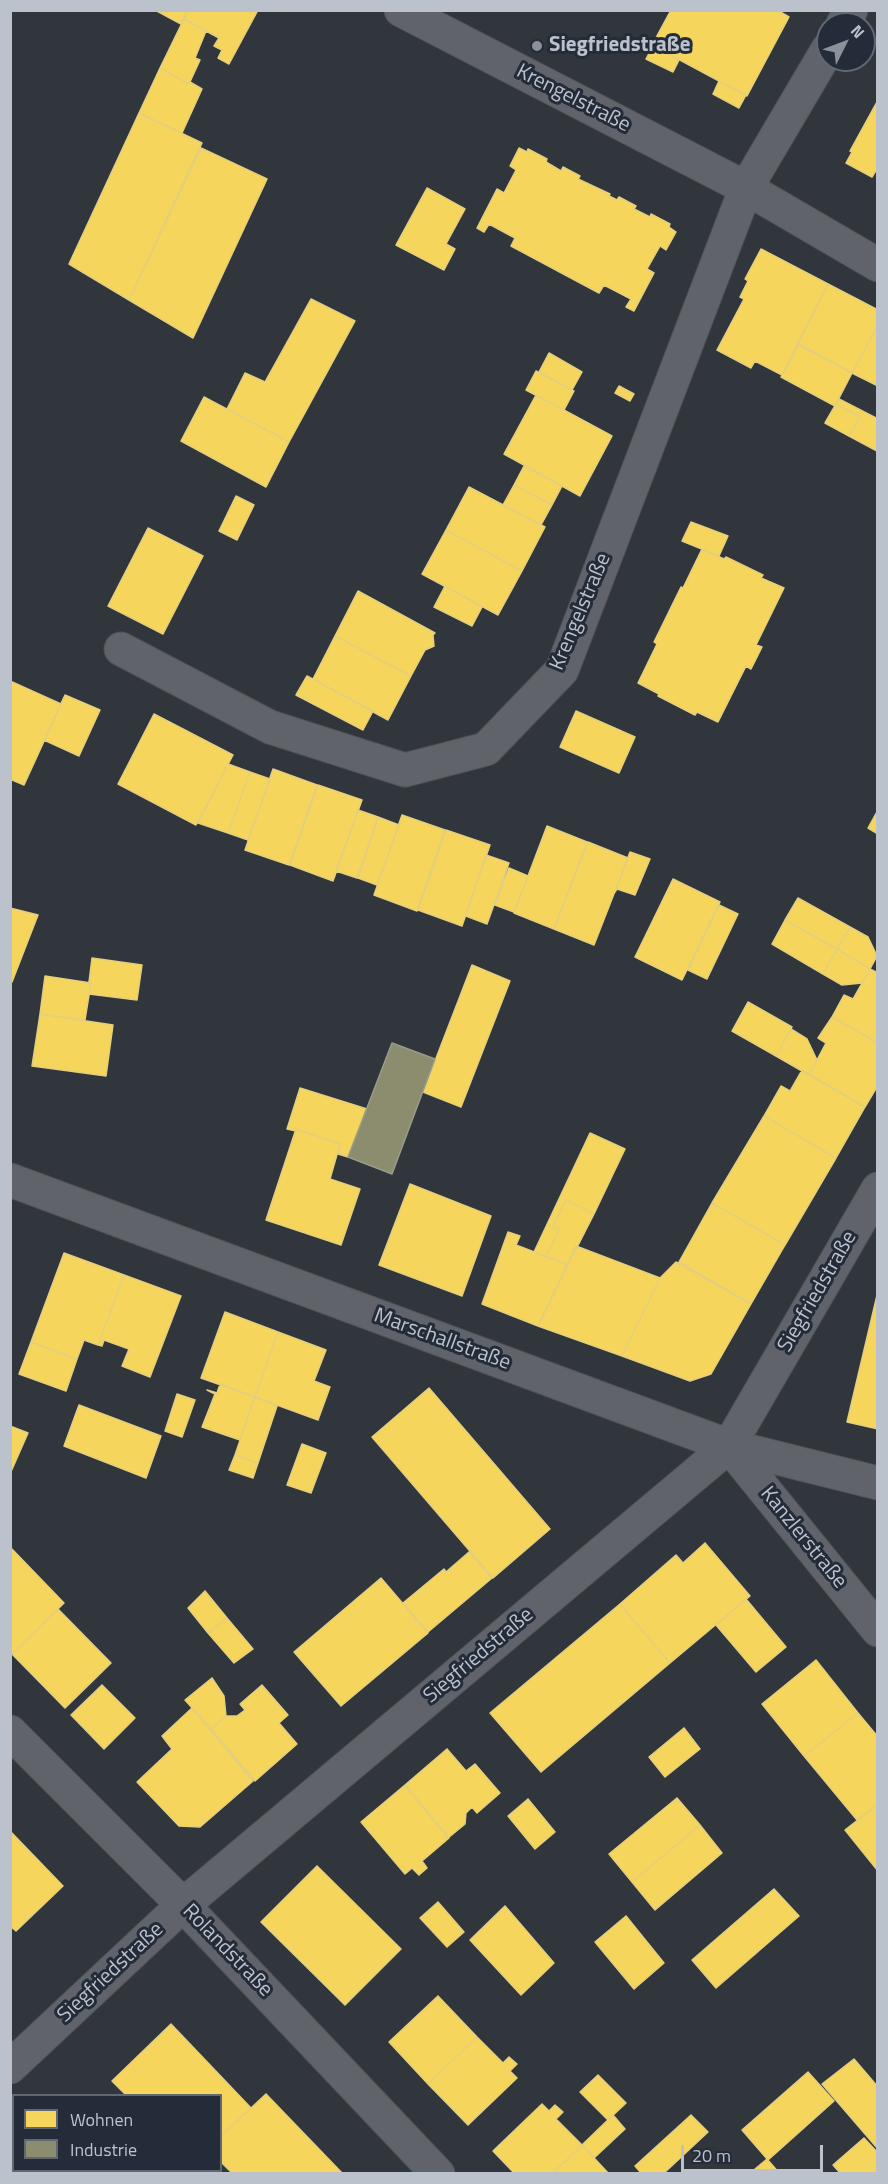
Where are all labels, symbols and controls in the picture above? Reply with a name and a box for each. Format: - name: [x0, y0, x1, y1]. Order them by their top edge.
- north arrow: [816, 12, 876, 72]
- text: N: [845, 19, 871, 43]
- place label: Siegfriedstraße: [549, 33, 690, 59]
- marker: Siegfriedstraße: [530, 39, 544, 53]
- street label: Krengelstraße: [512, 59, 634, 139]
- street label: Krengelstraße: [545, 550, 617, 674]
- street label: Siegfriedstraße: [773, 1227, 863, 1357]
- street label: Marschallstraße: [370, 1304, 514, 1376]
- street label: Kanzlerstraße: [754, 1482, 852, 1594]
- street label: Siegfriedstraße: [419, 1603, 539, 1709]
- street label: Rolandstraße: [177, 1899, 277, 2003]
- street label: Siegfriedstraße: [53, 1918, 169, 2028]
- legend: [12, 2094, 222, 2172]
- text: Wohnen: [70, 2106, 133, 2133]
- scale bar: [684, 2133, 826, 2171]
- text: Industrie: [70, 2136, 137, 2163]
- text: 20 m: [692, 2142, 731, 2169]

